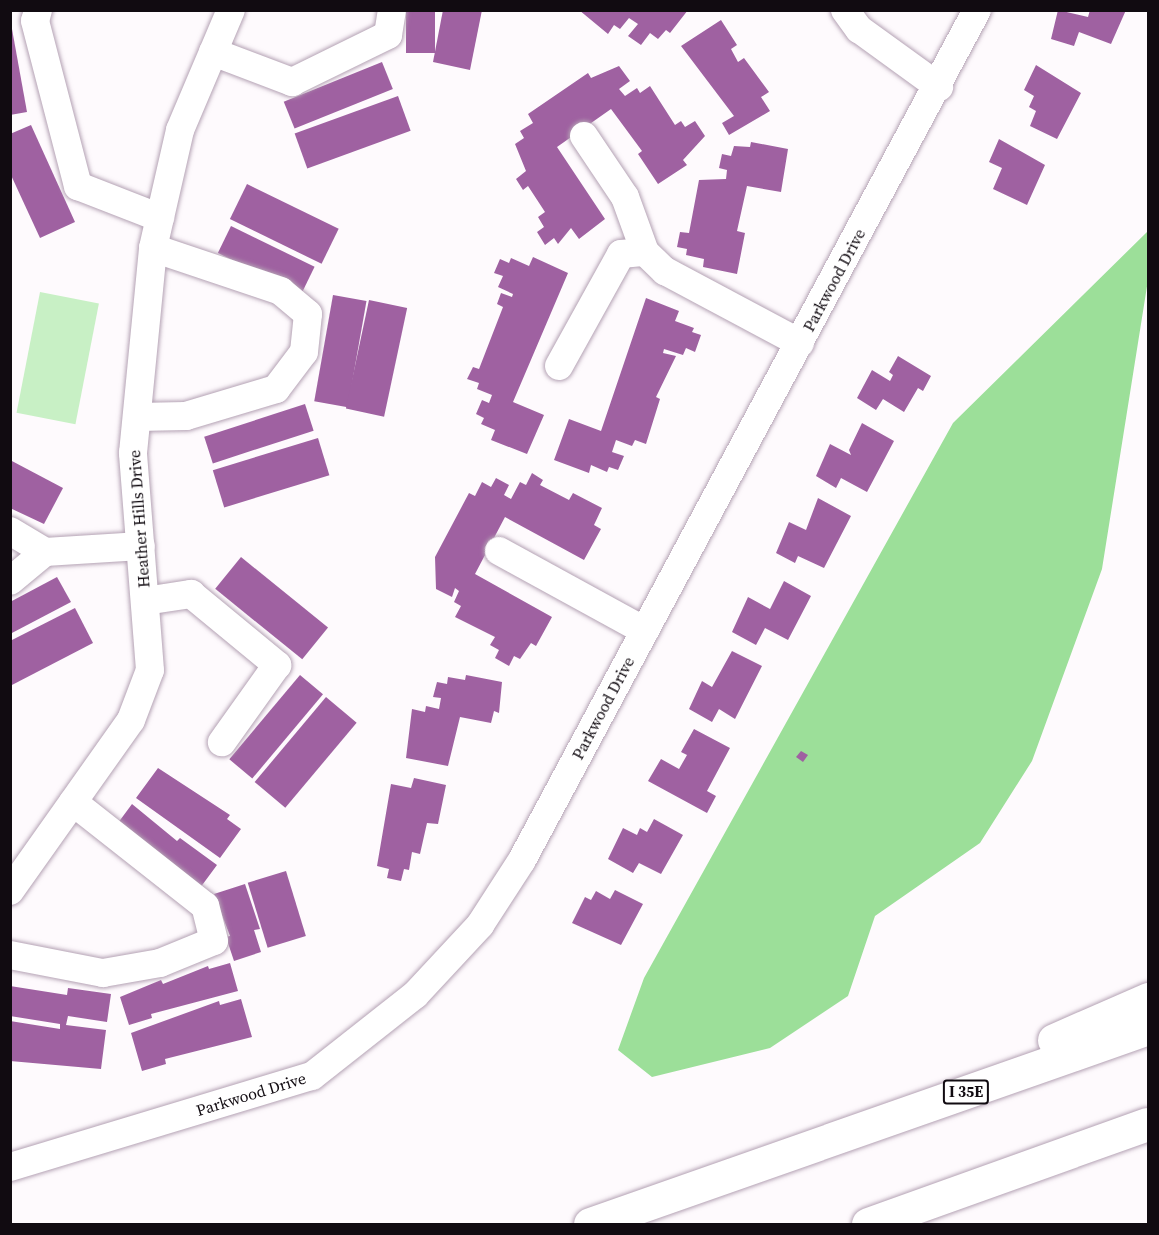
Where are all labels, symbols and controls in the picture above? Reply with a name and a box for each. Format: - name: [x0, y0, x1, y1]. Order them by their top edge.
- street label: Parkwood Drive: [799, 225, 869, 335]
- street label: Heather Hills Drive: [125, 449, 153, 589]
- street label: Parkwood Drive: [568, 653, 638, 763]
- street label: Parkwood Drive: [194, 1068, 308, 1120]
- road number: I 35E: [942, 1080, 990, 1104]

